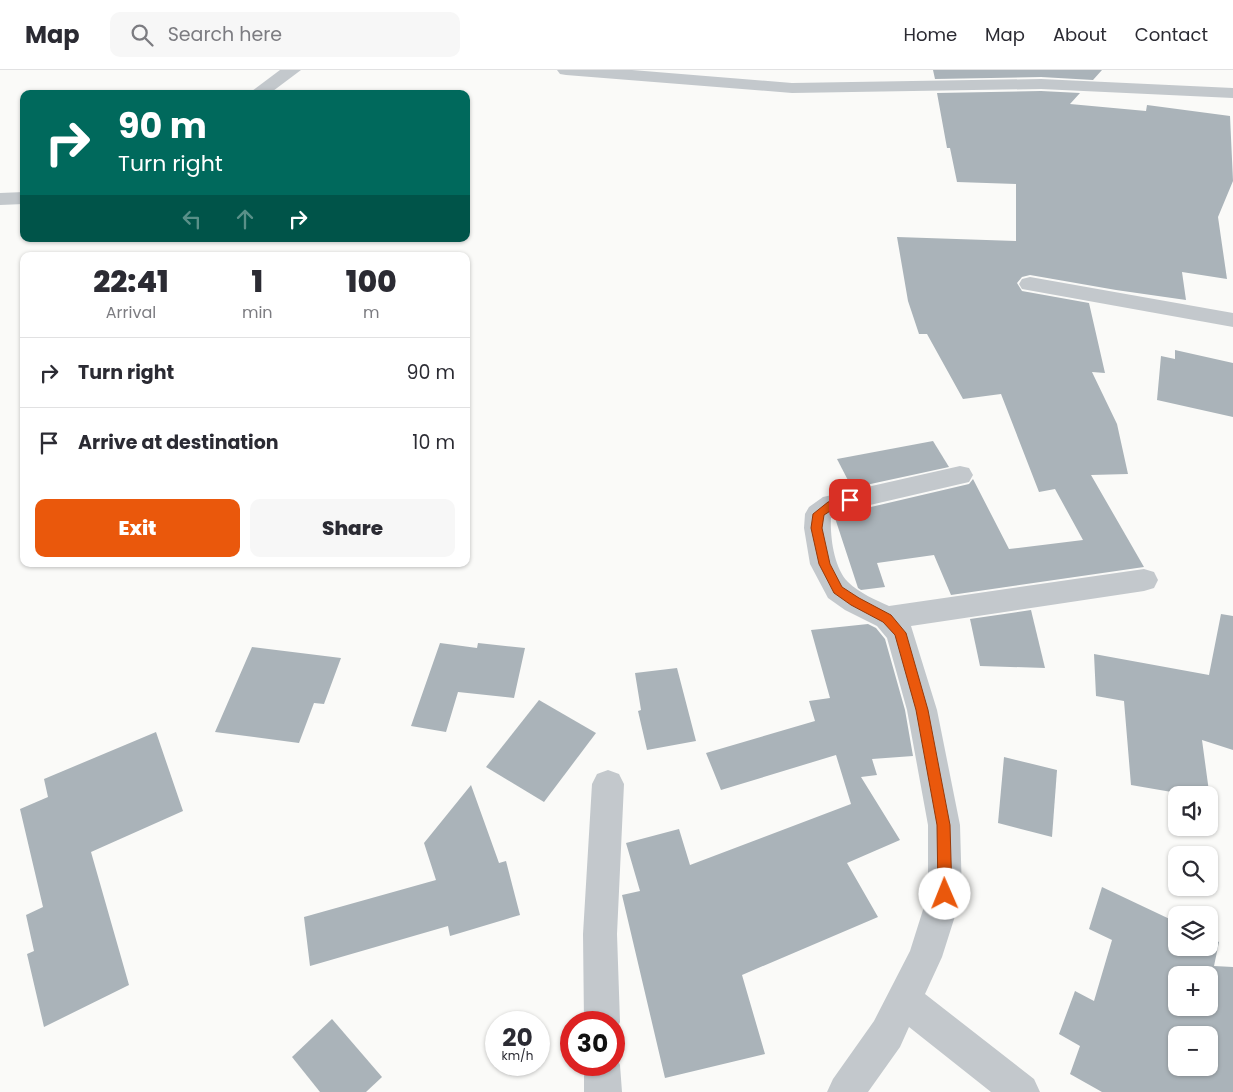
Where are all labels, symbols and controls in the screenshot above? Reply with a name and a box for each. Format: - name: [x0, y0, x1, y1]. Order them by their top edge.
- search box: [110, 12, 460, 57]
- text: Map: [25, 18, 80, 51]
- icon: search: [128, 21, 156, 49]
- text: Search here: [168, 21, 282, 48]
- text: Home: [903, 22, 957, 47]
- text: Map: [985, 22, 1025, 47]
- text: About: [1053, 22, 1107, 47]
- text: Contact: [1135, 22, 1208, 47]
- text: 90 m: [118, 101, 207, 150]
- icon: right: [35, 110, 100, 175]
- text: Turn right: [118, 148, 223, 179]
- icon: left: [178, 205, 206, 233]
- icon: ahead: [231, 205, 259, 233]
- icon: right: [284, 205, 312, 233]
- text: 22:41: [93, 260, 169, 303]
- text: 1: [251, 260, 263, 303]
- text: 100: [346, 260, 397, 303]
- text: Arrival: [106, 301, 156, 324]
- text: min: [242, 301, 273, 324]
- text: m: [363, 301, 380, 324]
- icon: right: [35, 359, 63, 387]
- text: Turn right: [78, 359, 174, 386]
- text: 90 m: [406, 359, 455, 386]
- icon: arrive: [35, 429, 63, 457]
- text: Arrive at destination: [78, 429, 279, 456]
- text: 10 m: [412, 429, 455, 456]
- pin: [829, 479, 871, 521]
- icon: arrive: [836, 486, 864, 514]
- button: Exit: [35, 499, 240, 557]
- button: Share: [250, 499, 455, 557]
- map controls: [1168, 786, 1218, 1076]
- button: sound: [1168, 786, 1218, 836]
- button: search: [1168, 846, 1218, 896]
- position arrow: [918, 867, 970, 919]
- button: layers: [1168, 906, 1218, 956]
- button: +: [1168, 966, 1218, 1016]
- speed limit sign: 30: [560, 1011, 625, 1076]
- text: 20: [502, 1020, 533, 1055]
- button: −: [1168, 1026, 1218, 1076]
- text: km/h: [502, 1047, 533, 1064]

